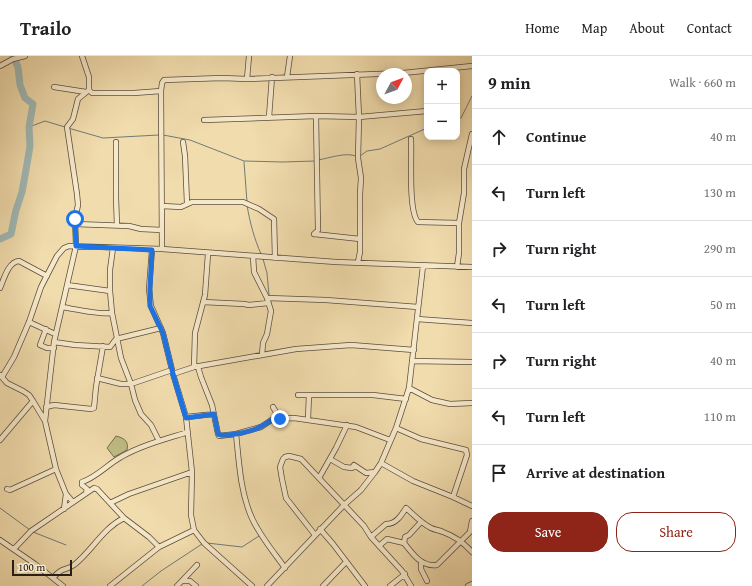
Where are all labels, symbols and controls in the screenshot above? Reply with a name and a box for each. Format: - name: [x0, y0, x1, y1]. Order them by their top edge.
- text: Trailo: [20, 14, 71, 42]
- text: Home: [525, 18, 560, 38]
- text: Map: [582, 18, 607, 38]
- text: About: [629, 18, 665, 38]
- text: Contact: [687, 18, 732, 38]
- north arrow: [376, 68, 412, 104]
- map controls: [424, 68, 460, 140]
- button: +: [424, 68, 460, 104]
- text: 9 min: [488, 70, 530, 95]
- text: Walk · 660 m: [669, 73, 736, 92]
- button: −: [424, 104, 460, 140]
- icon: ahead: [488, 126, 510, 148]
- text: Continue: [526, 126, 587, 147]
- text: 40 m: [710, 127, 736, 146]
- icon: left: [488, 182, 510, 204]
- text: Turn left: [526, 182, 585, 203]
- text: 130 m: [704, 183, 736, 202]
- route start: [66, 210, 84, 228]
- icon: right: [488, 238, 510, 260]
- text: Turn right: [526, 238, 597, 259]
- text: 290 m: [704, 239, 736, 258]
- icon: left: [488, 294, 510, 316]
- text: Turn left: [526, 294, 585, 315]
- text: 50 m: [710, 295, 736, 314]
- icon: right: [488, 350, 510, 372]
- text: Turn right: [526, 350, 597, 371]
- text: 40 m: [710, 351, 736, 370]
- icon: left: [488, 406, 510, 428]
- text: Turn left: [526, 406, 585, 427]
- text: 110 m: [704, 407, 736, 426]
- route end: [271, 410, 289, 428]
- icon: arrive: [488, 462, 510, 484]
- text: Arrive at destination: [526, 462, 665, 483]
- button: Save: [488, 512, 608, 552]
- button: Share: [616, 512, 736, 552]
- scale bar: [12, 558, 72, 577]
- text: 100 m: [18, 559, 45, 575]

